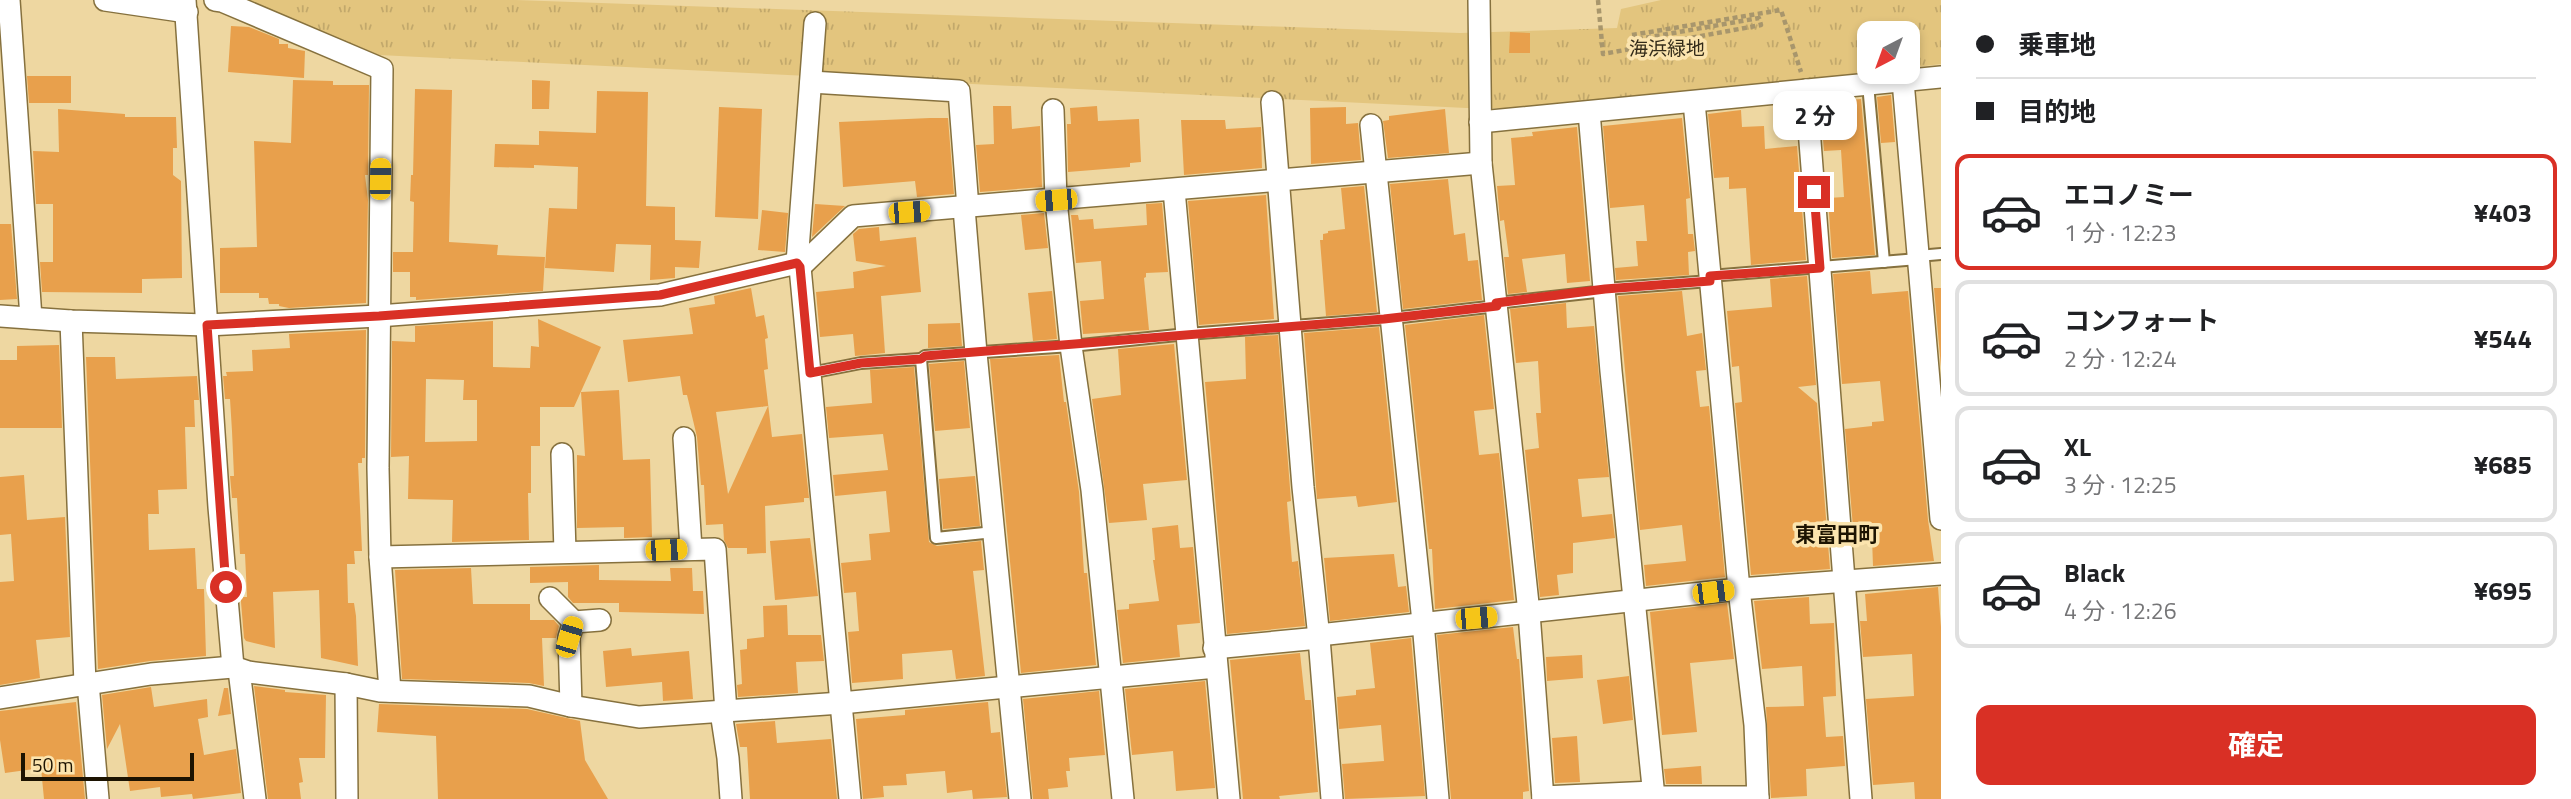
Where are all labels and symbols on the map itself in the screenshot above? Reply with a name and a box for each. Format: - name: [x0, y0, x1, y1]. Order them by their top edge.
- north arrow: [1857, 21, 1920, 84]
- park label: 海浜緑地: [1629, 33, 1705, 62]
- callout: 2 分: [1772, 90, 1856, 140]
- car: [370, 158, 391, 200]
- route end: [1798, 176, 1830, 208]
- car: [1035, 188, 1078, 212]
- car: [888, 200, 931, 224]
- district label: 東富田町: [1795, 518, 1879, 550]
- car: [645, 539, 688, 561]
- route start: [210, 571, 242, 603]
- car: [1691, 579, 1736, 605]
- car: [1455, 606, 1498, 630]
- car: [553, 614, 586, 660]
- scale bar: [21, 750, 194, 782]

